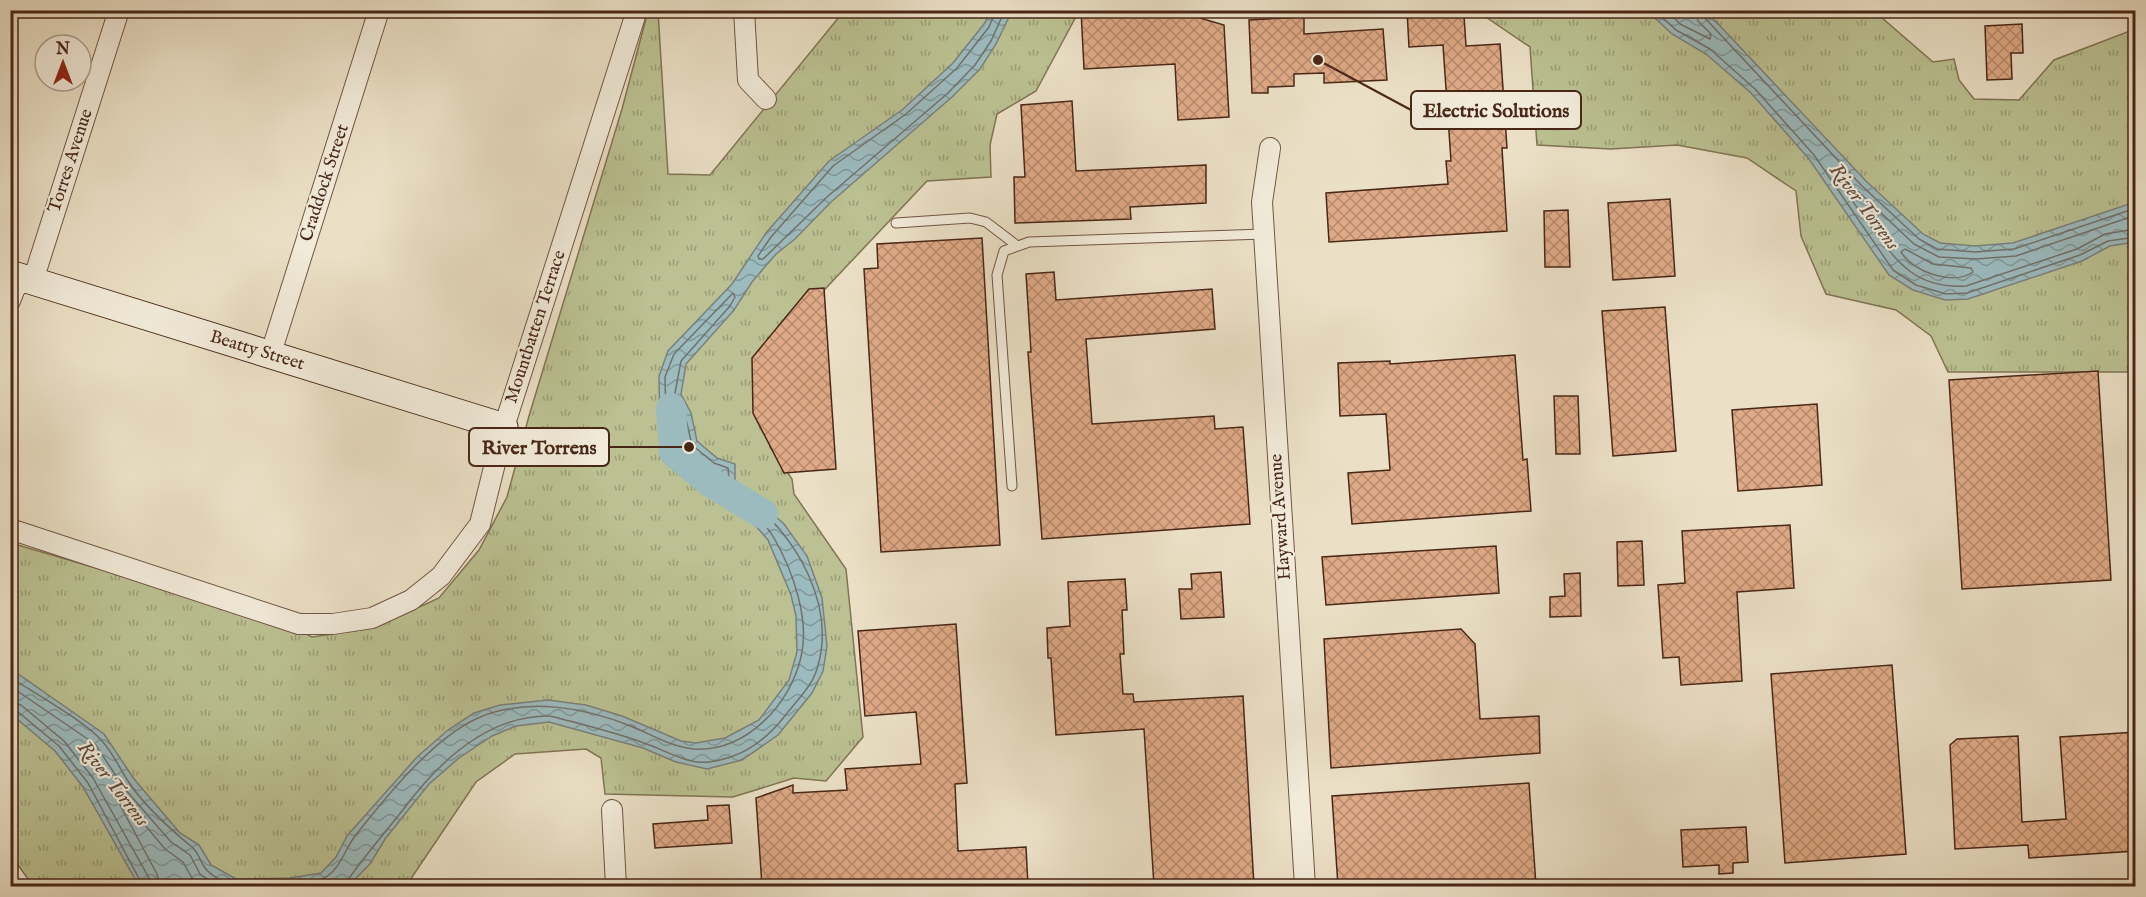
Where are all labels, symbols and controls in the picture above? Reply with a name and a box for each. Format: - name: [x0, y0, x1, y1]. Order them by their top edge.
- north arrow: [33, 33, 93, 93]
- text: N: [55, 40, 70, 60]
- callout: Electric Solutions: [1411, 91, 1581, 129]
- text: Electric Solutions: [1423, 99, 1569, 124]
- street label: Torres Avenue: [43, 106, 99, 216]
- street label: Craddock Street: [295, 121, 355, 245]
- water label: River Torrens: [1823, 159, 1905, 255]
- street label: Mountbatten Terrace: [500, 247, 572, 407]
- street label: Beatty Street: [207, 326, 307, 376]
- callout: River Torrens: [469, 428, 609, 466]
- text: River Torrens: [481, 436, 597, 461]
- street label: Hayward Avenue: [1265, 453, 1297, 581]
- water label: River Torrens: [72, 736, 154, 832]

